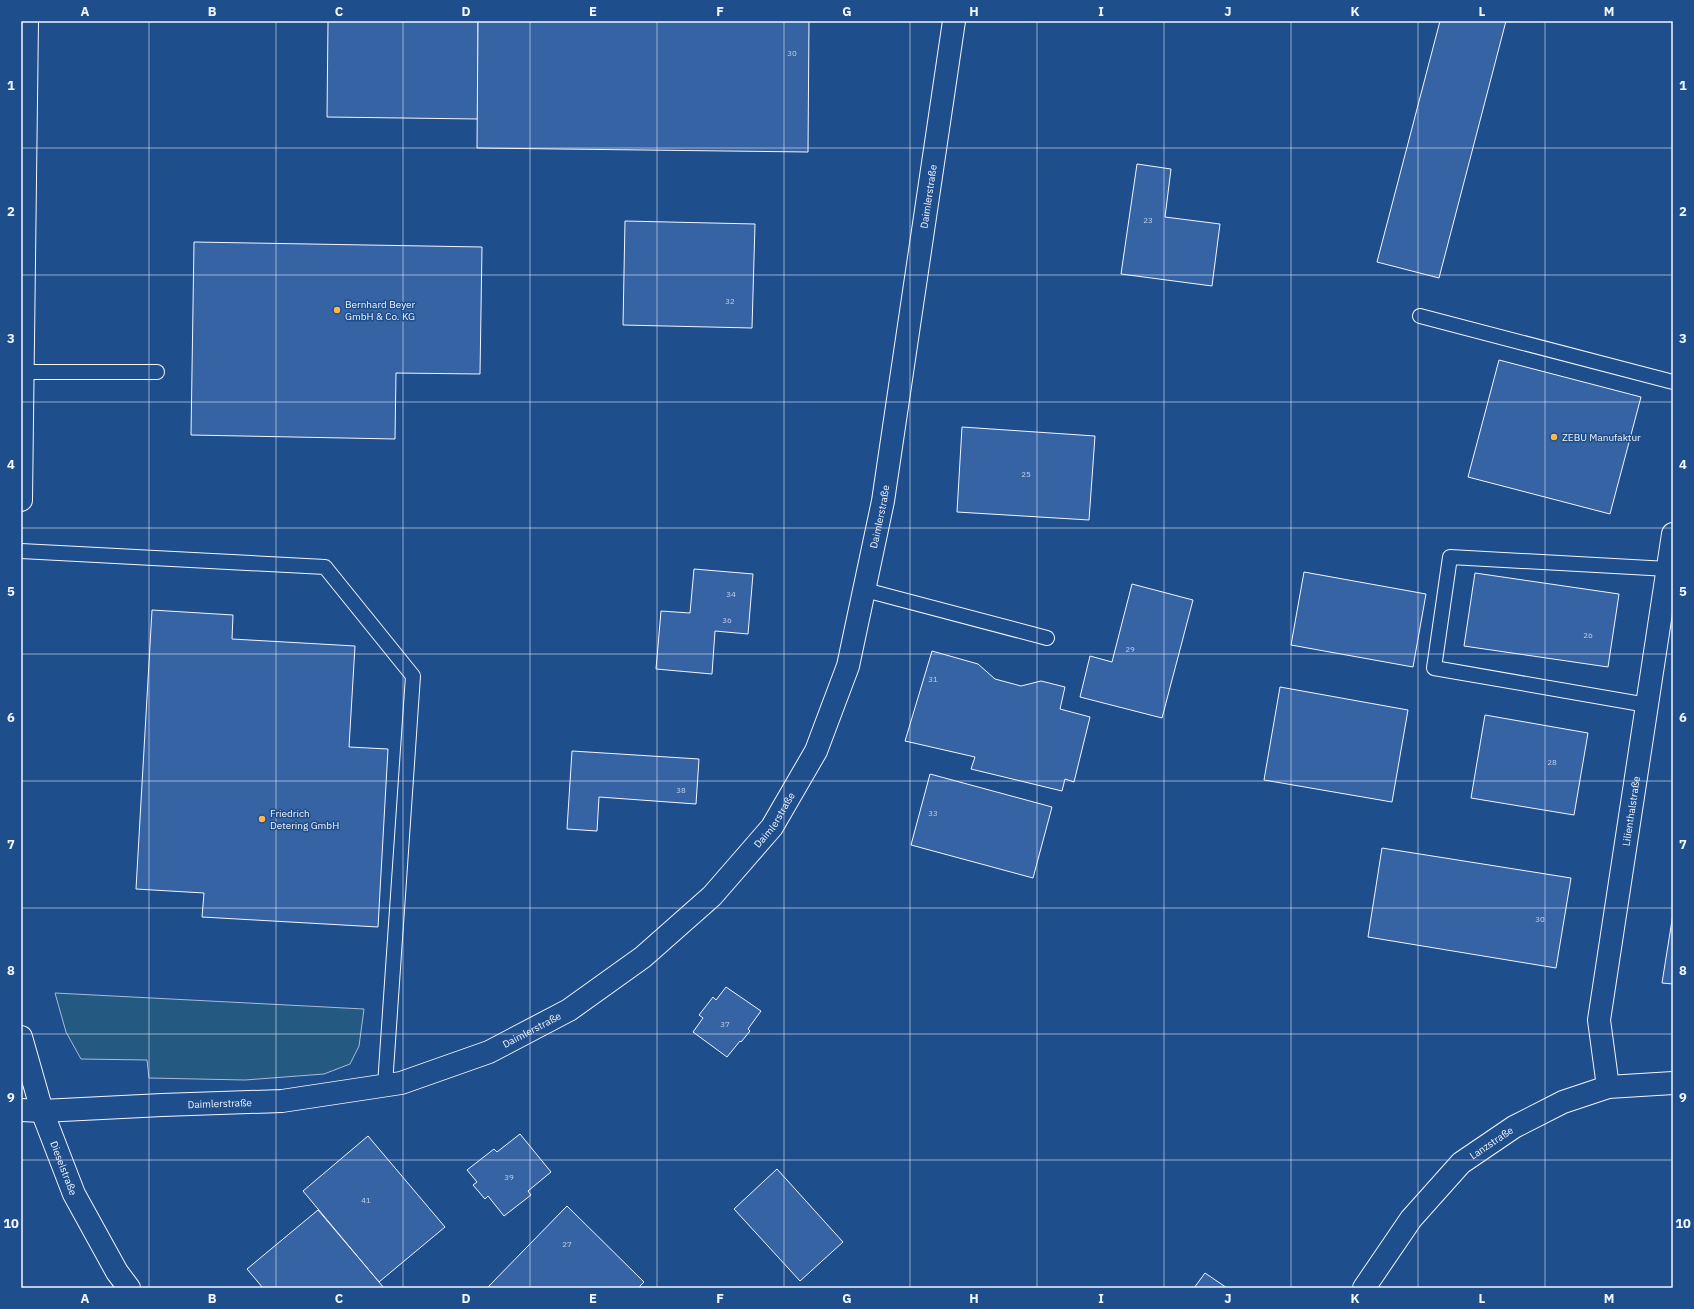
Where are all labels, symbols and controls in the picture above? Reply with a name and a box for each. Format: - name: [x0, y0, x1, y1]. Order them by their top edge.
- text: A: [81, 3, 90, 20]
- text: B: [208, 3, 217, 20]
- text: C: [335, 3, 344, 20]
- text: D: [461, 3, 471, 20]
- text: E: [589, 3, 597, 20]
- text: F: [716, 3, 724, 20]
- text: G: [842, 3, 852, 20]
- text: H: [969, 3, 979, 20]
- text: I: [1098, 3, 1104, 20]
- text: J: [1224, 3, 1232, 20]
- text: K: [1350, 3, 1360, 20]
- text: L: [1479, 3, 1486, 20]
- text: M: [1604, 3, 1614, 20]
- house number: 30: [787, 48, 797, 58]
- text: 1: [7, 77, 15, 94]
- text: 1: [1679, 77, 1687, 94]
- street label: Daimlerstraße: [917, 163, 940, 229]
- text: 2: [7, 203, 15, 220]
- text: 2: [1679, 203, 1687, 220]
- house number: 23: [1143, 215, 1153, 225]
- house number: 32: [725, 296, 735, 306]
- place label: Bernhard Beyer GmbH & Co. KG: [345, 298, 416, 323]
- marker: Bernhard Beyer GmbH & Co. KG: [332, 305, 342, 315]
- text: 3: [7, 330, 15, 347]
- text: 3: [1679, 330, 1687, 347]
- place label: ZEBU Manufaktur: [1562, 431, 1641, 444]
- marker: ZEBU Manufaktur: [1549, 432, 1559, 442]
- text: 4: [7, 456, 15, 473]
- text: 4: [1679, 456, 1687, 473]
- house number: 25: [1021, 469, 1031, 479]
- street label: Daimlerstraße: [867, 484, 892, 550]
- text: 5: [7, 583, 15, 600]
- text: 5: [1679, 583, 1687, 600]
- house number: 34: [726, 589, 736, 599]
- house number: 36: [722, 615, 732, 625]
- house number: 26: [1583, 630, 1593, 640]
- house number: 29: [1125, 644, 1135, 654]
- house number: 31: [928, 674, 938, 684]
- text: 6: [7, 709, 15, 726]
- text: 6: [1679, 709, 1687, 726]
- house number: 28: [1547, 757, 1557, 767]
- street label: Lilienthalstraße: [1620, 775, 1643, 847]
- house number: 38: [676, 785, 686, 795]
- street label: Daimlerstraße: [751, 789, 798, 850]
- place label: Friedrich Detering GmbH: [270, 807, 339, 832]
- house number: 33: [928, 808, 938, 818]
- marker: Friedrich Detering GmbH: [257, 814, 267, 824]
- text: 7: [7, 836, 15, 853]
- text: 7: [1679, 836, 1687, 853]
- house number: 30: [1535, 914, 1545, 924]
- text: 8: [7, 962, 15, 979]
- text: 8: [1679, 962, 1687, 979]
- street label: Daimlerstraße: [500, 1009, 564, 1051]
- house number: 37: [720, 1019, 730, 1029]
- text: 9: [7, 1089, 15, 1106]
- text: 9: [1679, 1089, 1687, 1106]
- street label: Daimlerstraße: [187, 1096, 253, 1111]
- street label: Lanzstraße: [1467, 1123, 1516, 1162]
- street label: Dieselstraße: [47, 1139, 80, 1198]
- house number: 39: [504, 1172, 514, 1182]
- house number: 41: [361, 1195, 371, 1205]
- text: 10: [3, 1215, 19, 1232]
- text: 10: [1675, 1215, 1691, 1232]
- house number: 27: [562, 1239, 572, 1249]
- text: A: [81, 1290, 90, 1307]
- text: B: [208, 1290, 217, 1307]
- text: C: [335, 1290, 344, 1307]
- text: D: [461, 1290, 471, 1307]
- text: E: [589, 1290, 597, 1307]
- text: F: [716, 1290, 724, 1307]
- text: G: [842, 1290, 852, 1307]
- text: H: [969, 1290, 979, 1307]
- text: I: [1098, 1290, 1104, 1307]
- text: J: [1224, 1290, 1232, 1307]
- text: K: [1350, 1290, 1360, 1307]
- text: L: [1479, 1290, 1486, 1307]
- text: M: [1604, 1290, 1614, 1307]

